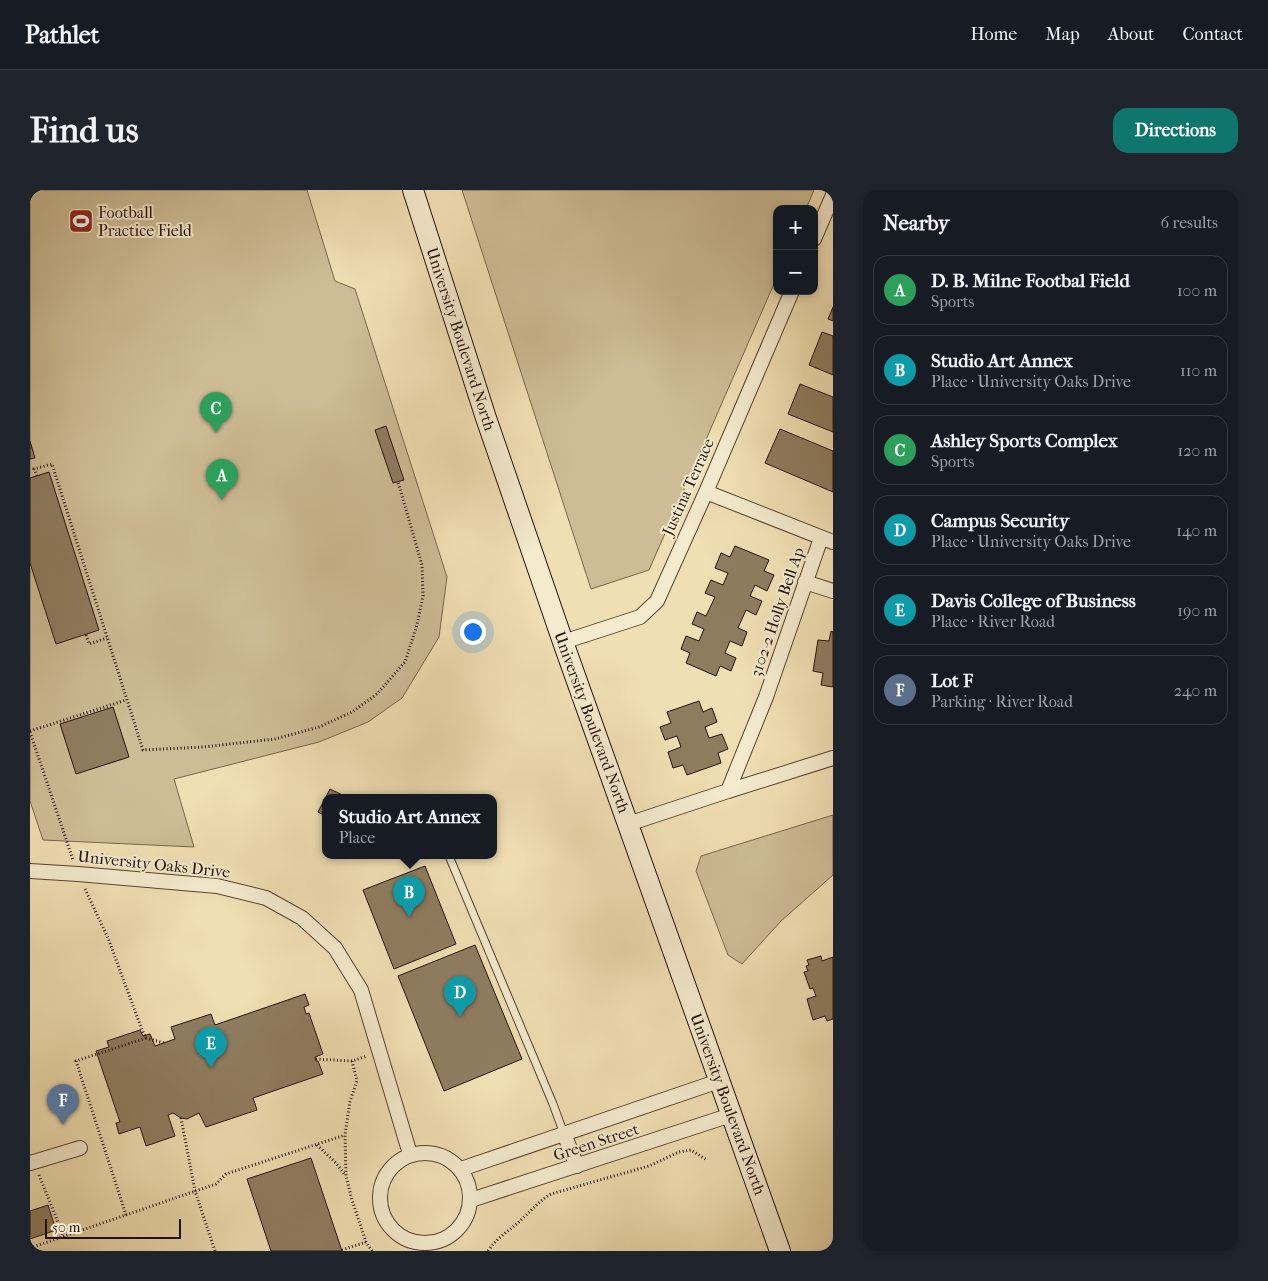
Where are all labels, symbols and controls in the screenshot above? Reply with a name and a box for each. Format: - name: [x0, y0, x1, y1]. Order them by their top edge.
- text: Pathlet: [25, 21, 99, 49]
- text: Home: [970, 24, 1017, 45]
- text: Map: [1045, 24, 1080, 45]
- text: About: [1108, 24, 1154, 45]
- text: Contact: [1182, 24, 1243, 45]
- button: Directions: [1113, 108, 1238, 153]
- text: Find us: [30, 110, 139, 151]
- place label: Football Practice Field: [98, 203, 192, 240]
- map controls: [773, 205, 818, 295]
- button: +: [773, 205, 818, 250]
- sports icon: Football Practice Field: [68, 208, 94, 234]
- text: Nearby: [883, 211, 949, 235]
- text: 6 results: [1160, 213, 1218, 232]
- street label: University Boulevard North: [422, 245, 500, 433]
- button: −: [773, 250, 818, 295]
- text: D. B. Milne Footbal Field: [931, 270, 1130, 292]
- text: A: [895, 281, 905, 300]
- text: 100 m: [1177, 281, 1217, 300]
- text: Sports: [931, 292, 974, 311]
- text: Studio Art Annex: [931, 350, 1073, 372]
- text: B: [895, 361, 905, 380]
- text: 110 m: [1180, 361, 1217, 380]
- text: Place · University Oaks Drive: [931, 372, 1131, 391]
- pin: C: [200, 392, 232, 433]
- text: Ashley Sports Complex: [931, 430, 1118, 452]
- street label: Justina Terrace: [657, 435, 718, 540]
- text: C: [895, 441, 905, 460]
- text: 120 m: [1178, 441, 1217, 460]
- text: Sports: [931, 452, 974, 471]
- pin: A: [206, 459, 238, 500]
- text: Campus Security: [931, 510, 1069, 532]
- text: D: [894, 521, 906, 540]
- text: 140 m: [1176, 521, 1217, 540]
- text: Place · University Oaks Drive: [931, 532, 1131, 551]
- street label: 3102-2 Holly Bell Ap: [746, 545, 808, 679]
- text: Davis College of Business: [931, 590, 1136, 612]
- text: E: [895, 601, 905, 620]
- text: 190 m: [1177, 601, 1217, 620]
- text: Place · River Road: [931, 612, 1055, 631]
- your location: [460, 619, 486, 645]
- street label: University Boulevard North: [550, 629, 634, 815]
- text: Lot F: [931, 670, 973, 692]
- text: F: [896, 681, 904, 700]
- text: 240 m: [1174, 681, 1217, 700]
- text: Parking · River Road: [931, 692, 1073, 711]
- popup: [322, 794, 497, 859]
- text: Studio Art Annex: [339, 806, 480, 828]
- text: Place: [339, 828, 375, 847]
- street label: University Oaks Drive: [77, 847, 231, 881]
- pin: B: [393, 876, 425, 917]
- pin: D: [444, 976, 476, 1017]
- street label: University Boulevard North: [686, 1011, 770, 1197]
- pin: E: [195, 1027, 227, 1068]
- pin: F: [47, 1084, 79, 1125]
- street label: Green Street: [551, 1119, 641, 1165]
- scale bar: [45, 1216, 181, 1239]
- text: 50 m: [52, 1219, 80, 1236]

